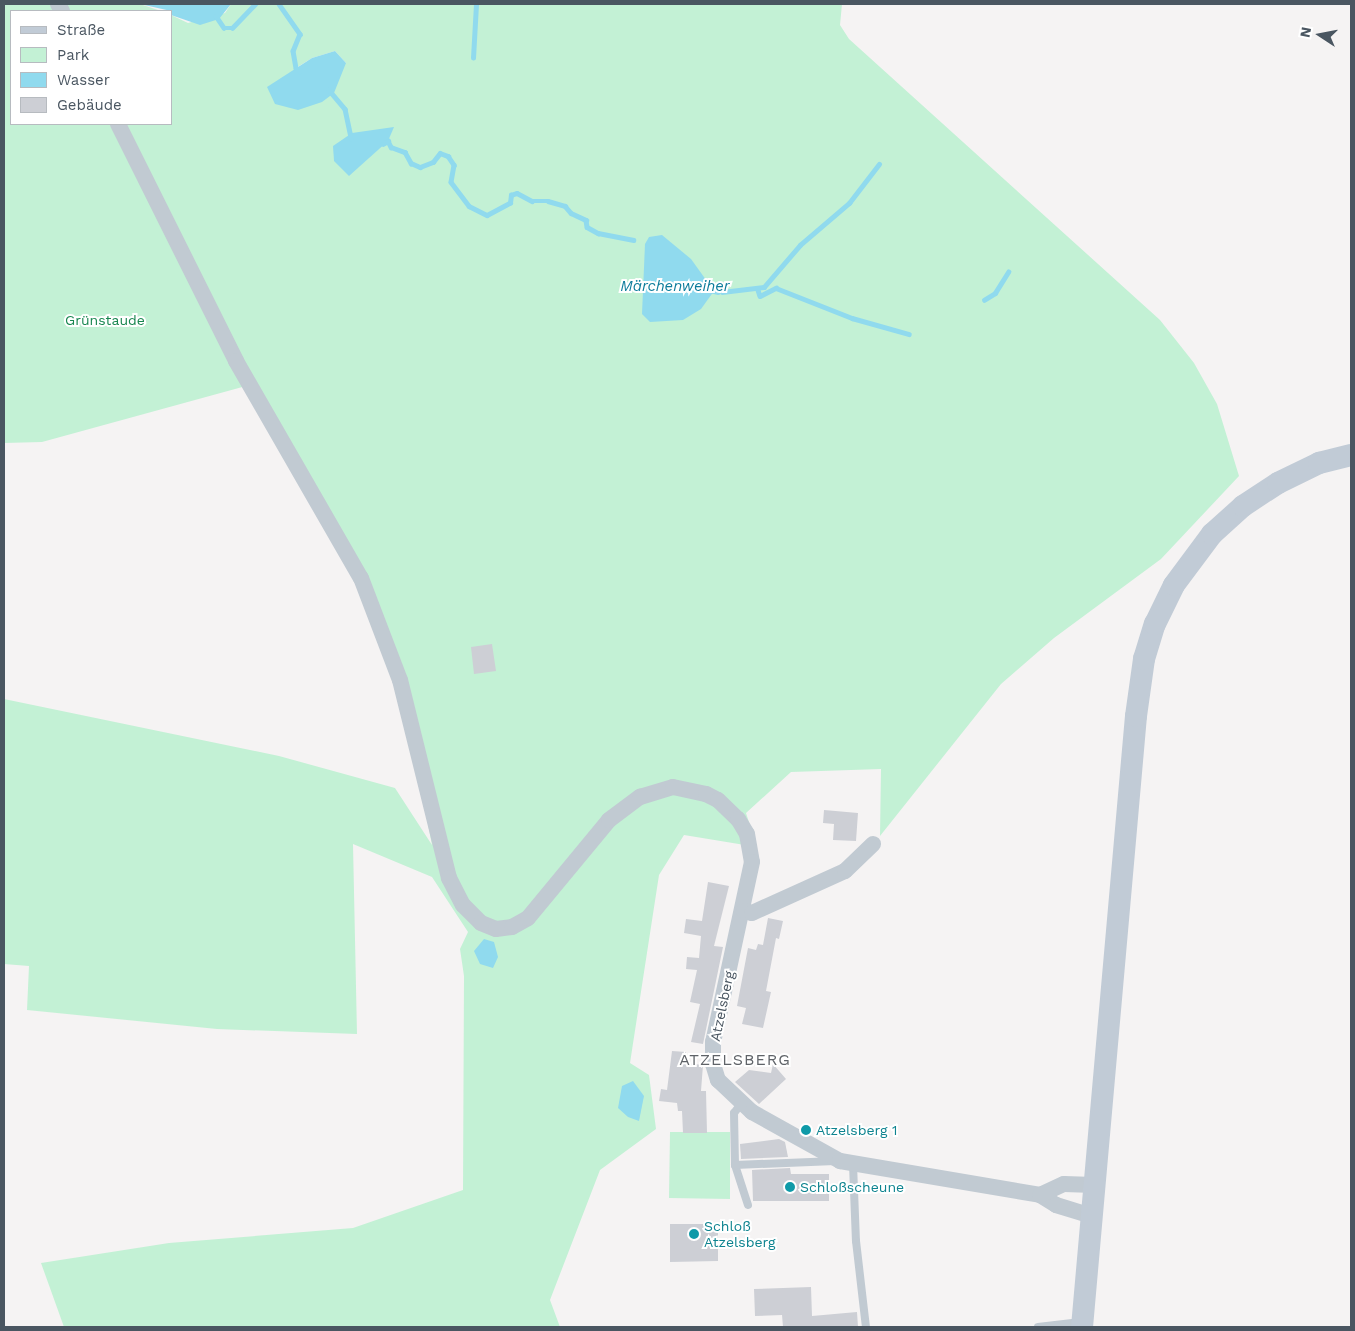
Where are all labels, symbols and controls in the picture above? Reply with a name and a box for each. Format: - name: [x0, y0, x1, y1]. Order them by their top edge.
- legend: [10, 10, 172, 125]
- north arrow: [1295, 10, 1345, 60]
- text: Straße: [57, 21, 105, 39]
- text: N: [1296, 26, 1314, 39]
- text: Park: [57, 46, 89, 64]
- text: Wasser: [57, 71, 110, 89]
- text: Gebäude: [57, 96, 122, 114]
- water label: Märchenweiher: [620, 278, 730, 296]
- park label: Grünstaude: [65, 312, 145, 328]
- street label: Atzelsberg: [706, 969, 738, 1043]
- district label: ATZELSBERG: [678, 1050, 792, 1070]
- place label: Atzelsberg 1: [816, 1122, 898, 1138]
- marker: Atzelsberg 1: [800, 1124, 812, 1136]
- place label: Schloßscheune: [800, 1179, 904, 1195]
- marker: Schloßscheune: [784, 1181, 796, 1193]
- place label: Schloß Atzelsberg: [704, 1218, 775, 1250]
- marker: Schloß Atzelsberg: [688, 1228, 700, 1240]

